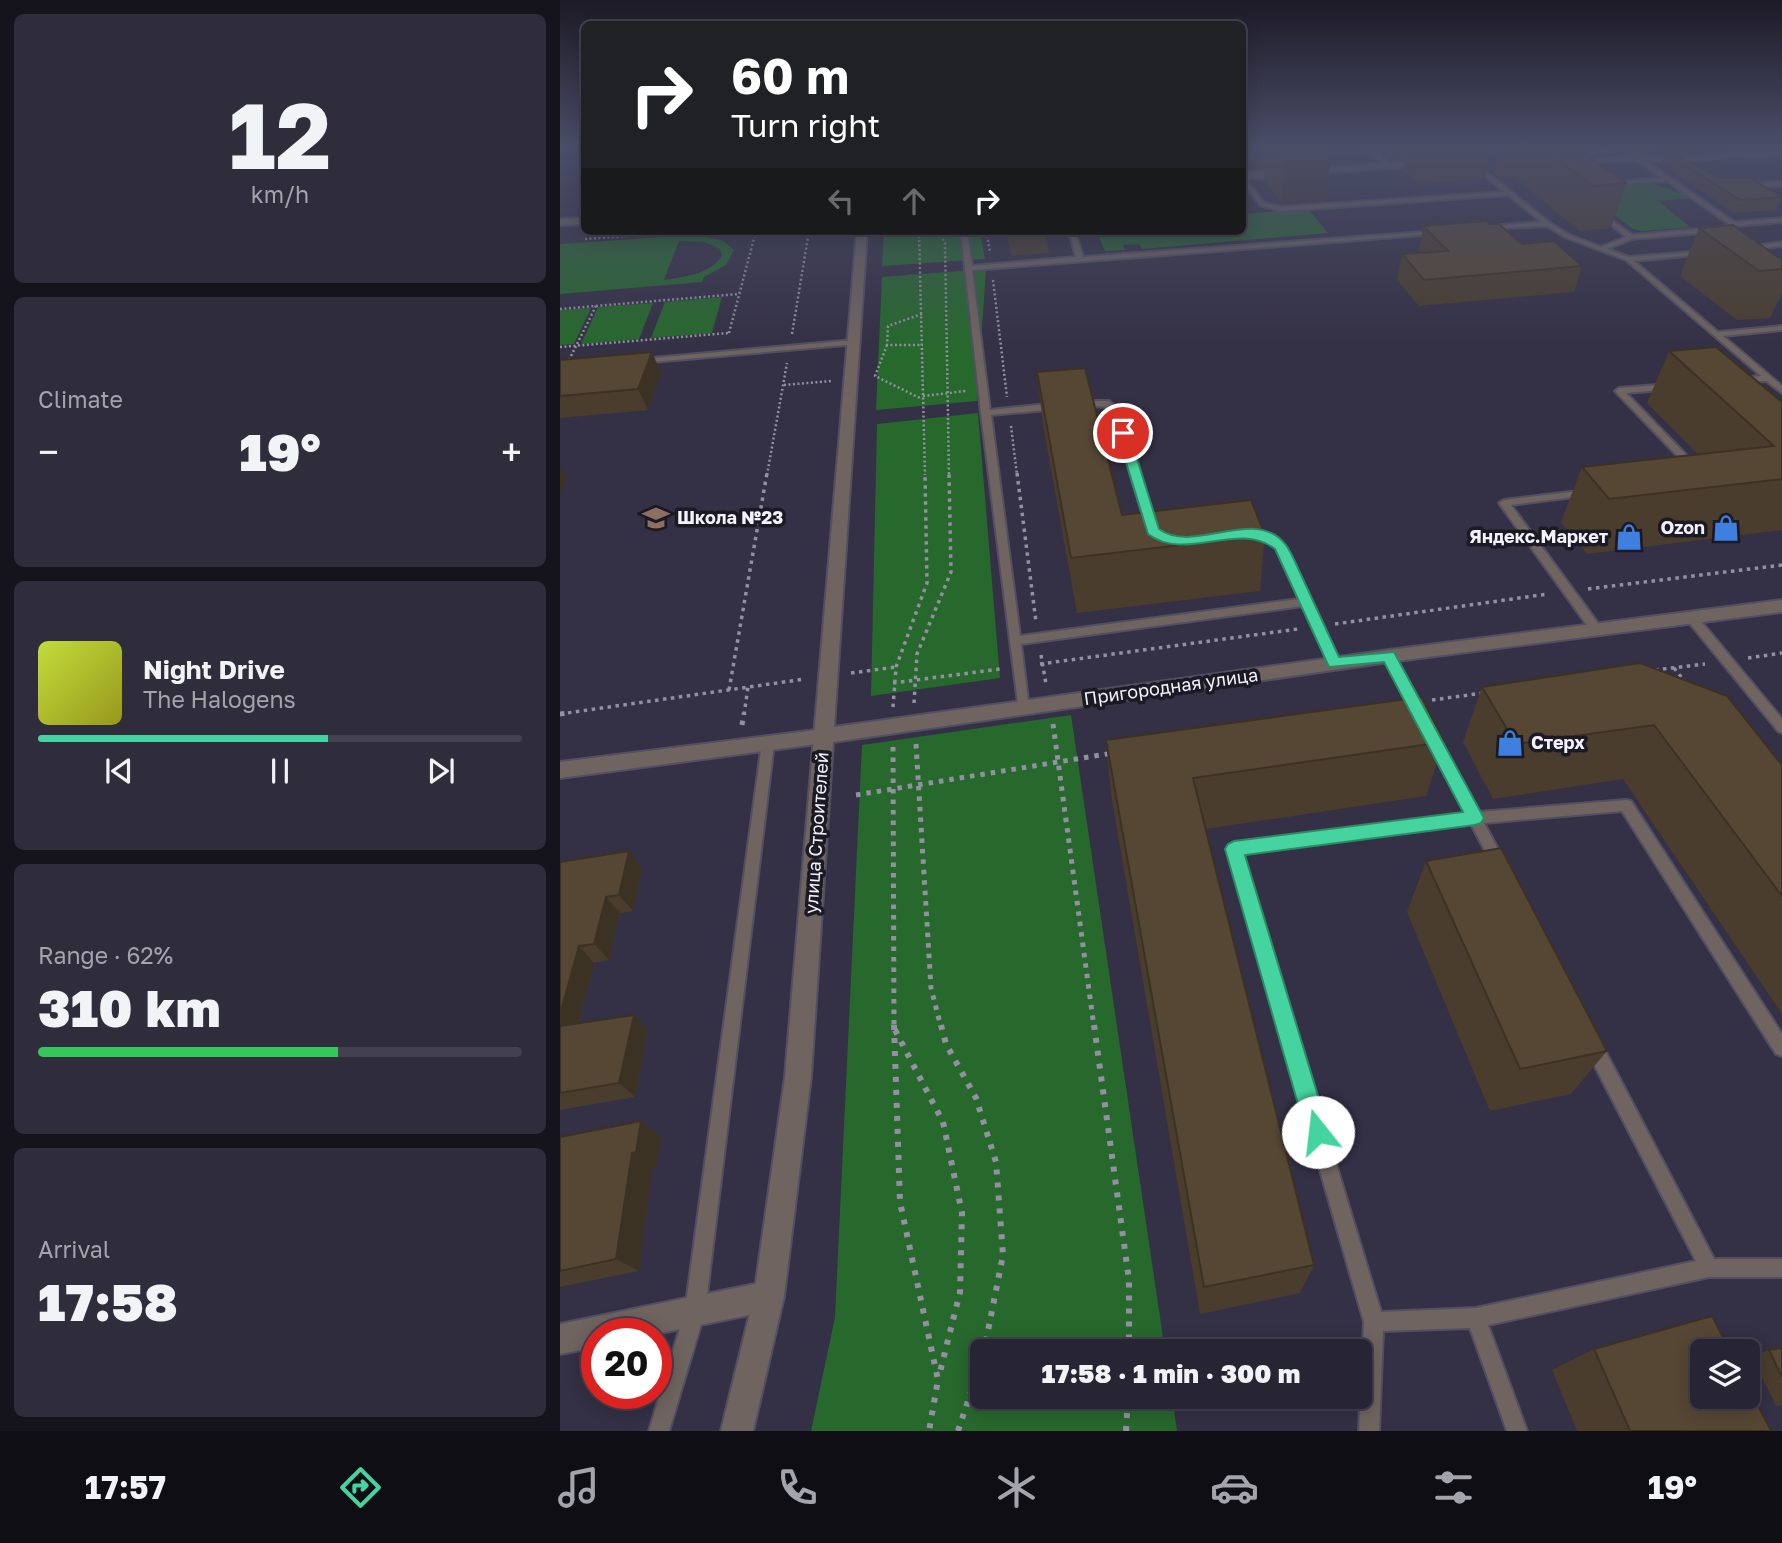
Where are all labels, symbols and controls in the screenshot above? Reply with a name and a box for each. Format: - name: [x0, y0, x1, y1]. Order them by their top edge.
- text: 60 m: [731, 46, 849, 105]
- icon: right: [616, 49, 707, 140]
- text: 12: [229, 80, 331, 189]
- text: Turn right: [731, 106, 880, 144]
- text: km/h: [251, 180, 309, 208]
- icon: left: [822, 182, 860, 220]
- icon: ahead: [895, 182, 933, 220]
- icon: right: [968, 182, 1006, 220]
- text: Climate: [38, 385, 123, 413]
- pin: [1093, 403, 1153, 463]
- icon: arrive: [1104, 414, 1142, 452]
- text: 19°: [239, 420, 321, 482]
- text: −: [38, 429, 59, 474]
- text: +: [501, 429, 522, 474]
- school or university icon: Школа №23: [641, 503, 671, 533]
- place label: Школа №23: [677, 506, 783, 528]
- shop icon: Ozon: [1711, 513, 1741, 543]
- place label: Ozon: [1661, 516, 1705, 538]
- shop icon: Яндекс.Маркет: [1614, 522, 1644, 552]
- place label: Яндекс.Маркет: [1469, 525, 1608, 547]
- text: Night Drive: [143, 654, 285, 685]
- street label: Пригородная улица: [1082, 663, 1259, 709]
- text: The Halogens: [143, 685, 296, 713]
- shop icon: Стерх: [1495, 728, 1525, 758]
- place label: Стерх: [1531, 731, 1585, 753]
- street label: улица Строителей: [799, 751, 833, 915]
- icon: previous: [100, 752, 138, 790]
- icon: pause: [261, 752, 299, 790]
- icon: next: [422, 752, 460, 790]
- text: Range · 62%: [38, 941, 173, 969]
- text: 310 km: [38, 976, 221, 1038]
- position arrow: [1281, 1095, 1355, 1169]
- text: Arrival: [38, 1235, 110, 1263]
- text: 17:58: [38, 1270, 178, 1332]
- speed limit sign: 20: [581, 1318, 672, 1409]
- map controls: [1690, 1339, 1760, 1409]
- button: layers: [1690, 1339, 1760, 1409]
- text: 17:58 · 1 min · 300 m: [1042, 1358, 1300, 1389]
- icon: directions: [336, 1463, 385, 1512]
- icon: music: [554, 1463, 603, 1512]
- icon: phone: [773, 1463, 822, 1512]
- icon: climate: [992, 1463, 1041, 1512]
- icon: car: [1210, 1463, 1259, 1512]
- icon: filters: [1429, 1463, 1478, 1512]
- text: 17:57: [85, 1468, 166, 1506]
- text: 19°: [1648, 1468, 1697, 1506]

